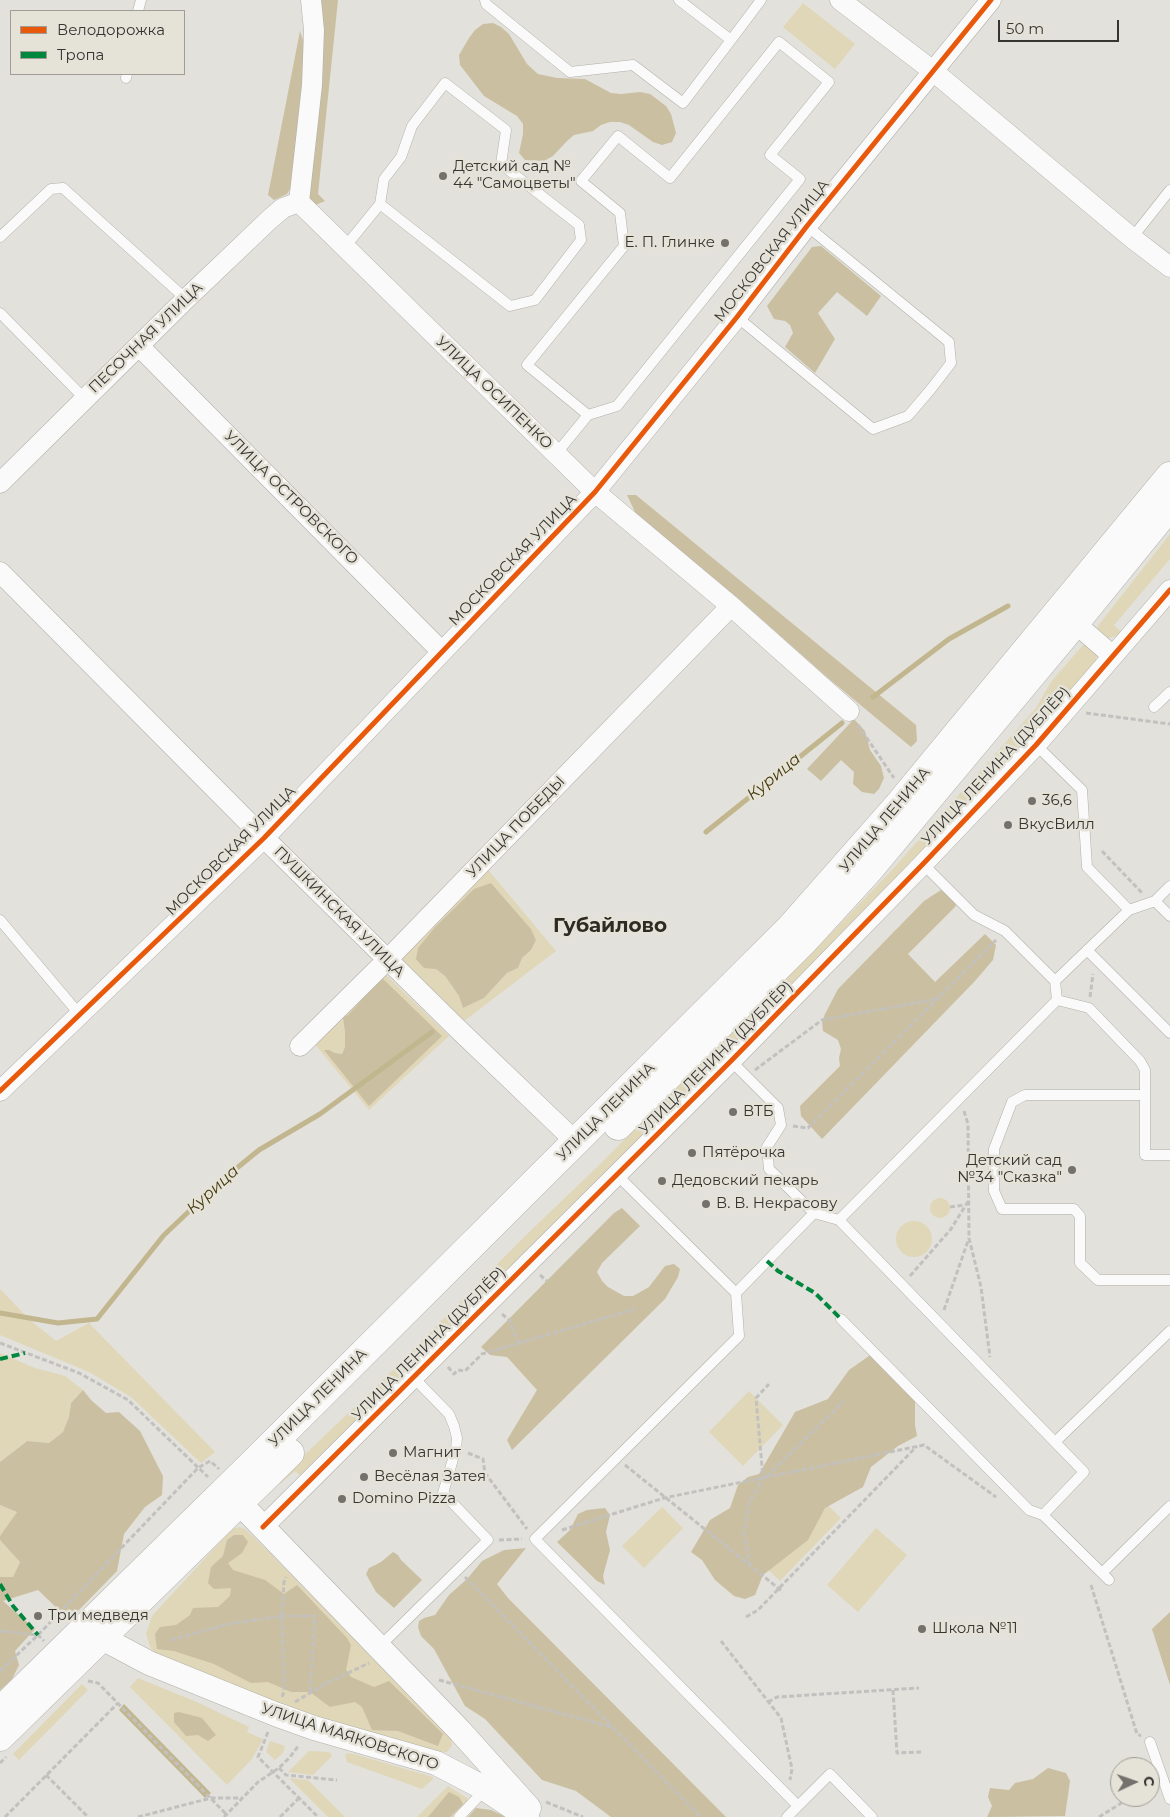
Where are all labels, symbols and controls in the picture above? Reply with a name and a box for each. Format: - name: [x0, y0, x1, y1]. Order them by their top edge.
- legend: [10, 10, 185, 75]
- scale bar: [1000, 10, 1121, 42]
- text: 50 m: [1006, 19, 1044, 38]
- text: Велодорожка: [57, 20, 165, 39]
- text: Тропа: [57, 45, 104, 64]
- place label: Детский сад № 44 "Самоцветы": [453, 158, 576, 193]
- marker: Детский сад № 44 "Самоцветы": [437, 170, 449, 182]
- street label: МОСКОВСКАЯ УЛИЦА: [711, 176, 833, 326]
- place label: Е. П. Глинке: [624, 234, 715, 252]
- marker: Е. П. Глинке: [719, 237, 731, 249]
- street label: ПЕСОЧНАЯ УЛИЦА: [85, 279, 207, 397]
- street label: УЛИЦА ОСИПЕНКО: [432, 333, 556, 453]
- street label: УЛИЦА ОСТРОВСКОГО: [220, 427, 362, 569]
- street label: МОСКОВСКАЯ УЛИЦА: [445, 490, 581, 630]
- street label: УЛИЦА ЛЕНИНА (ДУБЛЁР): [918, 683, 1074, 849]
- water label: Курица: [743, 750, 805, 804]
- street label: УЛИЦА ЛЕНИНА: [836, 764, 934, 876]
- street label: УЛИЦА ПОБЕДЫ: [463, 773, 569, 881]
- street label: МОСКОВСКАЯ УЛИЦА: [162, 782, 300, 920]
- place label: 36,6: [1042, 792, 1072, 810]
- marker: 36,6: [1026, 795, 1038, 807]
- place label: ВкусВилл: [1018, 816, 1095, 834]
- marker: ВкусВилл: [1002, 819, 1014, 831]
- street label: ПУШКИНСКАЯ УЛИЦА: [270, 843, 408, 981]
- district label: Губайлово: [553, 914, 667, 938]
- street label: УЛИЦА ЛЕНИНА (ДУБЛЁР): [635, 977, 797, 1139]
- street label: УЛИЦА ЛЕНИНА: [553, 1059, 659, 1165]
- place label: ВТБ: [743, 1103, 774, 1121]
- marker: ВТБ: [727, 1106, 739, 1118]
- place label: Пятёрочка: [702, 1144, 786, 1162]
- marker: Пятёрочка: [686, 1147, 698, 1159]
- place label: Детский сад №34 "Сказка": [957, 1152, 1062, 1187]
- water label: Курица: [183, 1162, 243, 1218]
- marker: Детский сад №34 "Сказка": [1066, 1164, 1078, 1176]
- place label: Дедовский пекарь: [672, 1172, 818, 1190]
- marker: Дедовский пекарь: [656, 1175, 668, 1187]
- place label: В. В. Некрасову: [716, 1195, 837, 1213]
- marker: В. В. Некрасову: [700, 1198, 712, 1210]
- street label: УЛИЦА ЛЕНИНА (ДУБЛЁР): [348, 1263, 510, 1425]
- street label: УЛИЦА ЛЕНИНА: [265, 1345, 371, 1451]
- place label: Магнит: [403, 1444, 461, 1462]
- marker: Магнит: [387, 1447, 399, 1459]
- place label: Весёлая Затея: [374, 1468, 486, 1486]
- marker: Весёлая Затея: [358, 1471, 370, 1483]
- place label: Domino Pizza: [352, 1490, 456, 1508]
- marker: Domino Pizza: [336, 1493, 348, 1505]
- place label: Три медведя: [48, 1607, 149, 1625]
- marker: Три медведя: [32, 1610, 44, 1622]
- place label: Школа №11: [932, 1620, 1018, 1638]
- marker: Школа №11: [916, 1623, 928, 1635]
- street label: УЛИЦА МАЯКОВСКОГО: [259, 1700, 441, 1774]
- north arrow: [1110, 1757, 1160, 1807]
- text: С: [1140, 1776, 1158, 1787]

